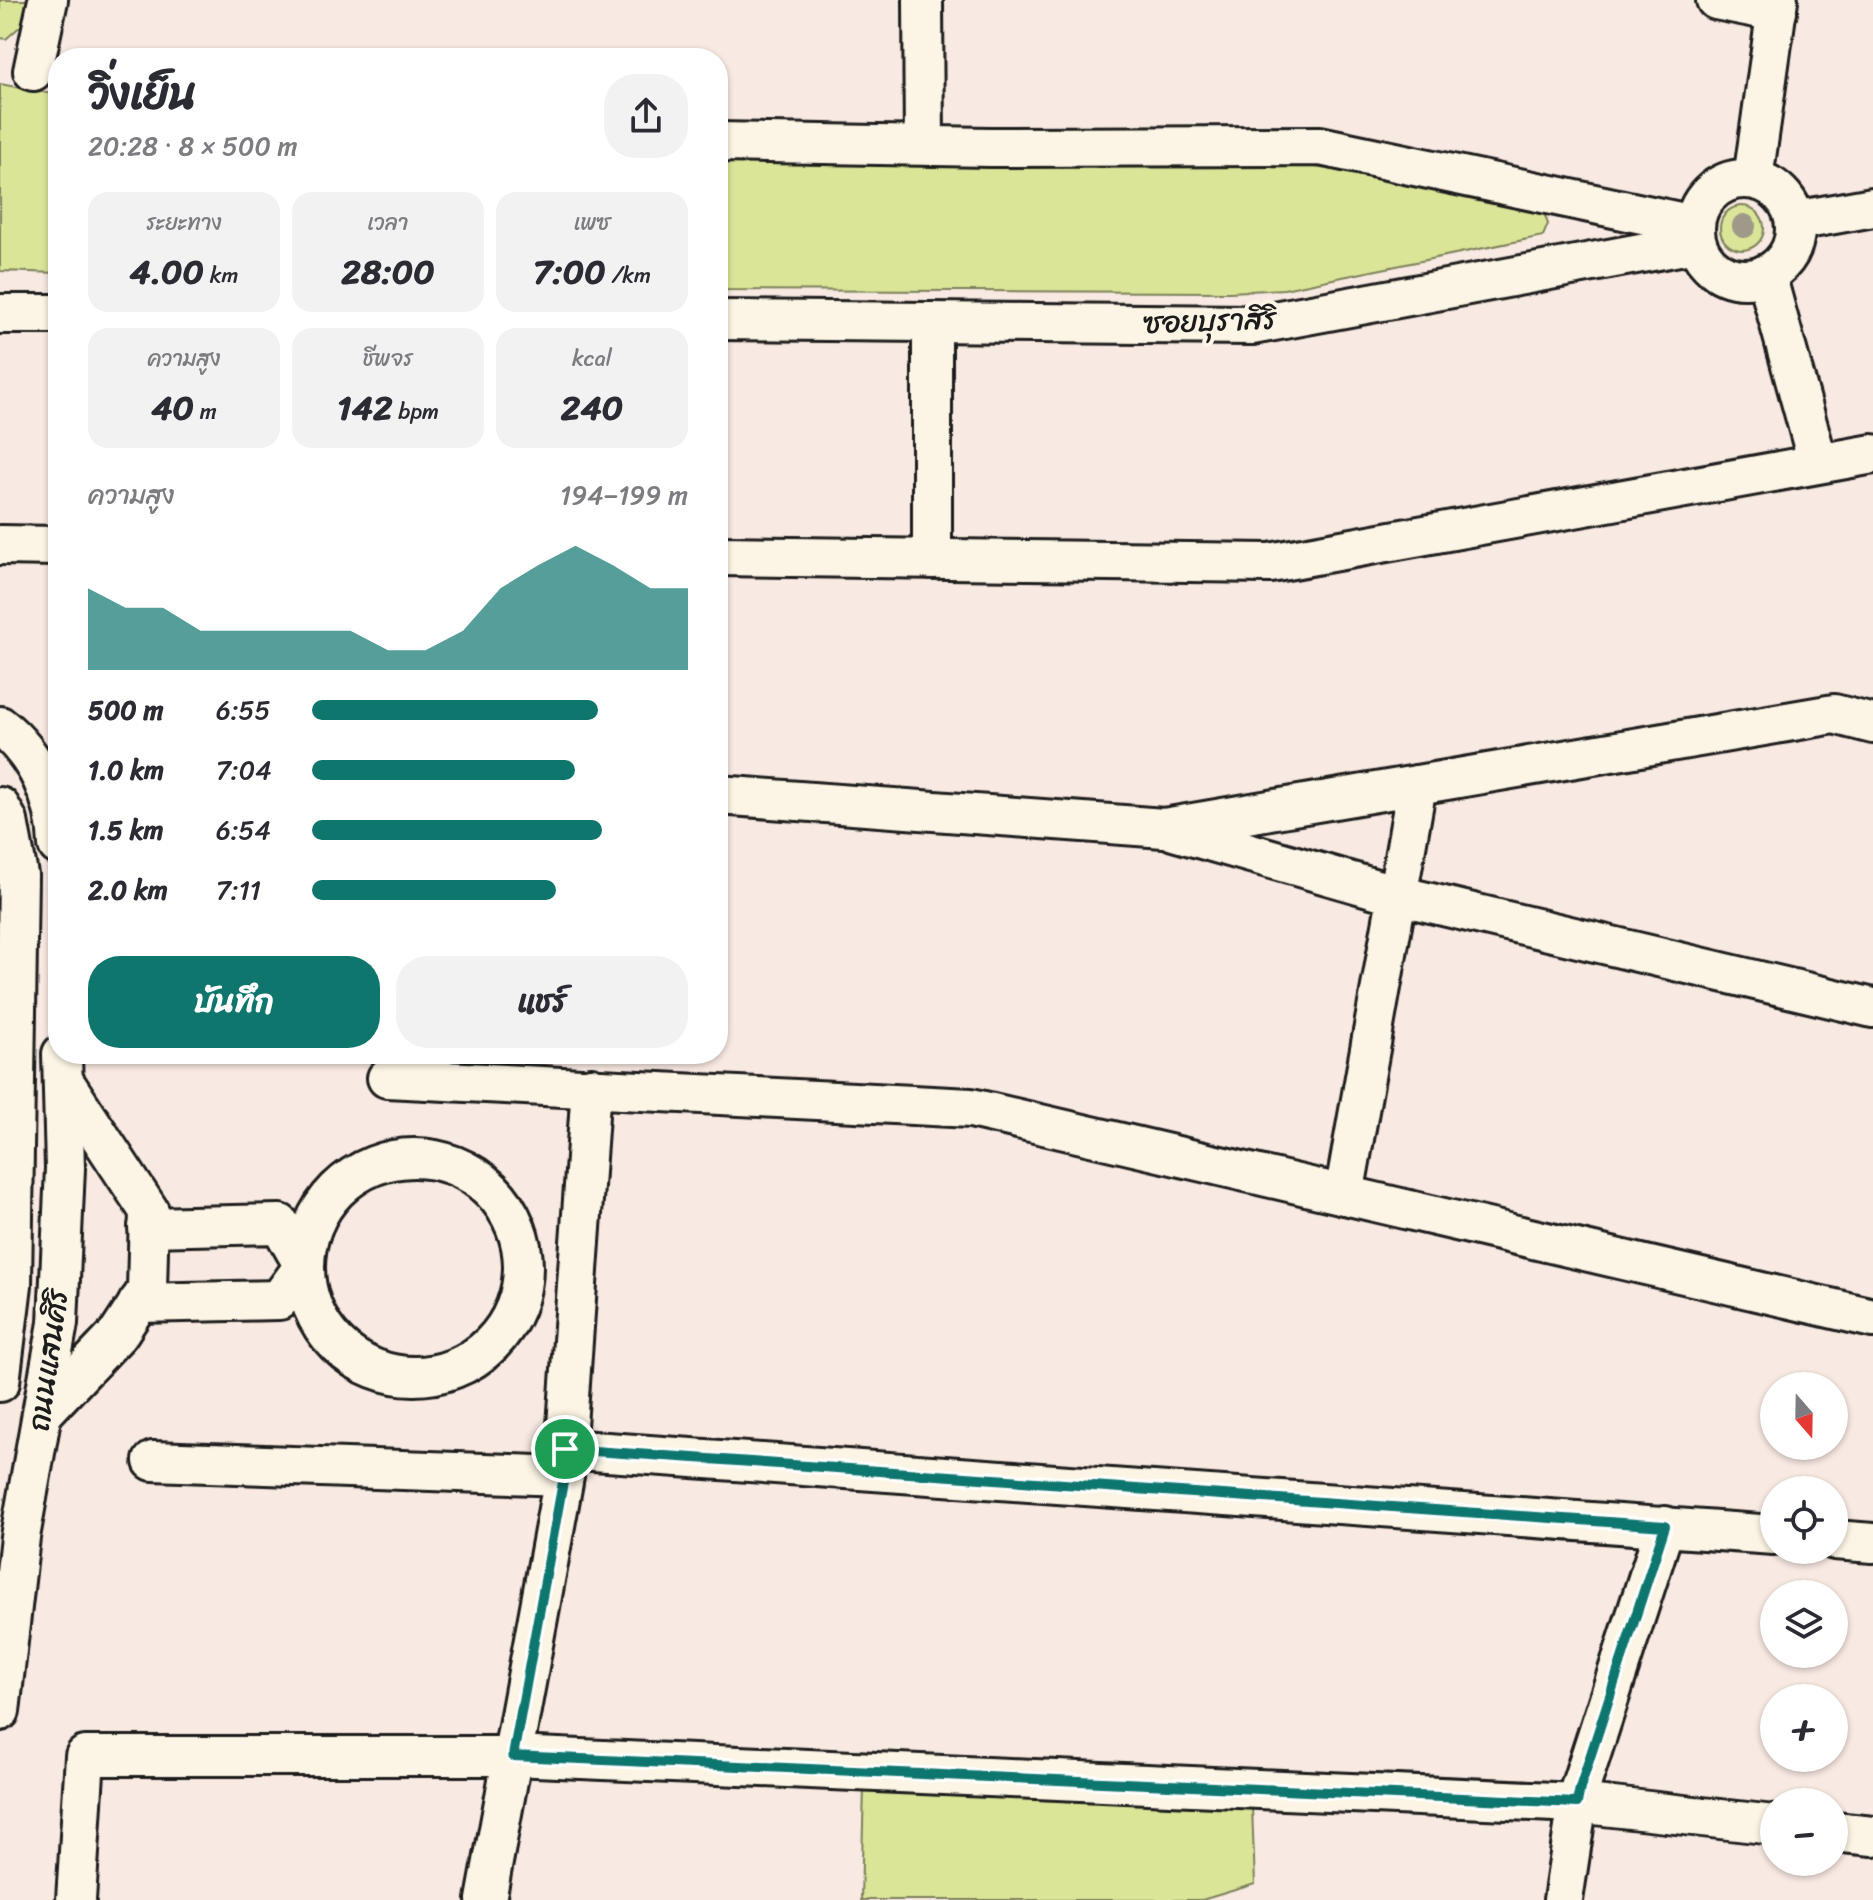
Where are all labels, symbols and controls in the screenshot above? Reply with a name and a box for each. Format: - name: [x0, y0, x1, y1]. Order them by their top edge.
- text: วิ่งเย็น: [88, 54, 197, 132]
- button: share: [604, 74, 688, 158]
- text: 20:28 · 8 × 500 m: [88, 123, 298, 169]
- text: ระยะทาง: [146, 203, 222, 242]
- text: เวลา: [367, 203, 409, 242]
- text: เพซ: [574, 203, 610, 242]
- text: 4.00: [130, 242, 204, 302]
- text: 28:00: [341, 242, 435, 302]
- text: 7:00: [533, 242, 606, 302]
- text: km: [204, 256, 238, 295]
- text: /km: [606, 256, 651, 295]
- street label: ซอยบุราสิริ: [1143, 292, 1279, 350]
- text: ความสูง: [147, 339, 221, 378]
- text: ชีพจร: [363, 339, 413, 378]
- text: kcal: [572, 339, 612, 378]
- text: 40: [151, 378, 194, 438]
- text: 142: [337, 378, 393, 438]
- text: 240: [561, 378, 623, 438]
- text: m: [194, 392, 217, 431]
- text: bpm: [393, 392, 439, 431]
- text: ความสูง: [88, 472, 174, 518]
- text: 194–199 m: [560, 472, 688, 518]
- text: 500 m: [88, 687, 163, 733]
- text: 6:55: [216, 687, 270, 733]
- text: 1.0 km: [88, 747, 164, 793]
- text: 7:04: [216, 747, 271, 793]
- text: 1.5 km: [88, 807, 163, 853]
- text: 6:54: [216, 807, 271, 853]
- text: 2.0 km: [88, 867, 168, 913]
- text: 7:11: [216, 867, 261, 913]
- button: บันทึก: [88, 956, 380, 1048]
- button: แชร์: [396, 956, 688, 1048]
- street label: ถนนแสนศิริ: [11, 1284, 85, 1435]
- north arrow: [1760, 1372, 1848, 1460]
- map controls: [1760, 1372, 1848, 1876]
- pin: [531, 1415, 599, 1483]
- icon: arrive: [543, 1427, 587, 1471]
- button: locate: [1760, 1476, 1848, 1564]
- button: layers: [1760, 1580, 1848, 1668]
- button: +: [1760, 1684, 1848, 1772]
- button: −: [1760, 1788, 1848, 1876]

